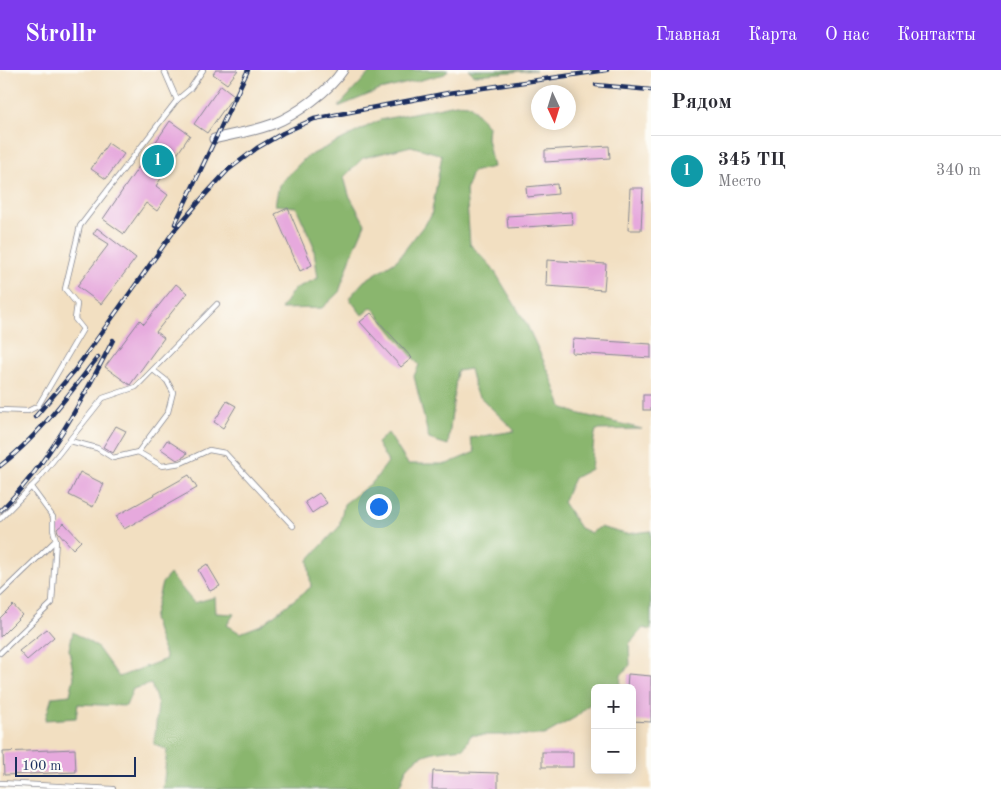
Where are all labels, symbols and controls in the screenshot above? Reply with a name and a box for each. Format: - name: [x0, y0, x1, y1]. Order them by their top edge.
- text: Strollr: [25, 23, 96, 47]
- text: Главная: [656, 26, 720, 44]
- text: Карта: [748, 26, 797, 44]
- text: О нас: [825, 26, 869, 44]
- text: Контакты: [897, 26, 976, 44]
- north arrow: [531, 85, 576, 130]
- text: Рядом: [671, 92, 732, 113]
- pin: 1: [142, 142, 174, 180]
- text: 345 ТЦ: [718, 151, 786, 170]
- text: 1: [682, 163, 692, 179]
- text: 340 m: [936, 163, 981, 179]
- text: Место: [718, 174, 761, 190]
- your location: [366, 494, 392, 520]
- map controls: [591, 684, 636, 774]
- button: +: [591, 684, 636, 729]
- button: −: [591, 729, 636, 774]
- scale bar: [15, 754, 136, 777]
- text: 100 m: [22, 759, 61, 773]

